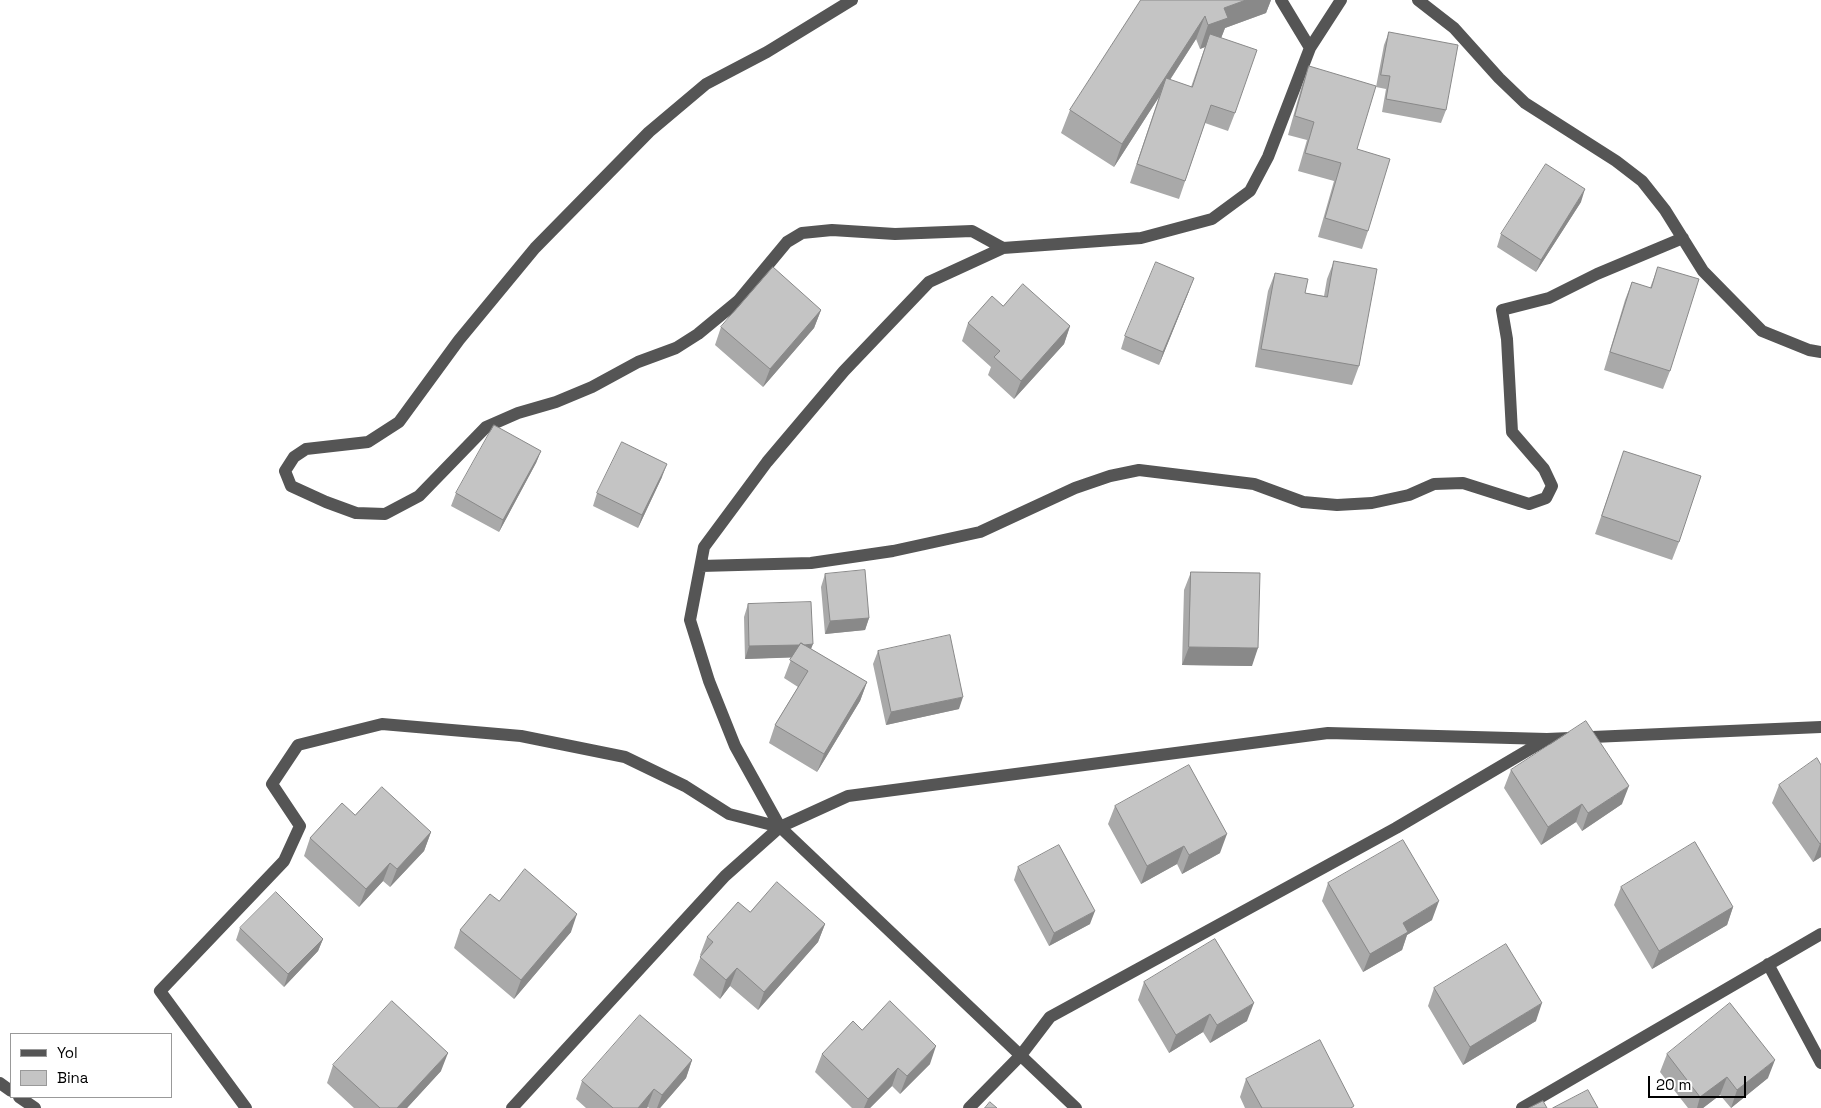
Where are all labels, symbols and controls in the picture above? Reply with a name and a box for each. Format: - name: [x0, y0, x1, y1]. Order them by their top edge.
- legend: [10, 1033, 172, 1098]
- text: Yol: [57, 1043, 78, 1062]
- scale bar: [1651, 1066, 1748, 1098]
- text: Bina: [57, 1068, 88, 1087]
- text: 20 m: [1656, 1075, 1691, 1094]

